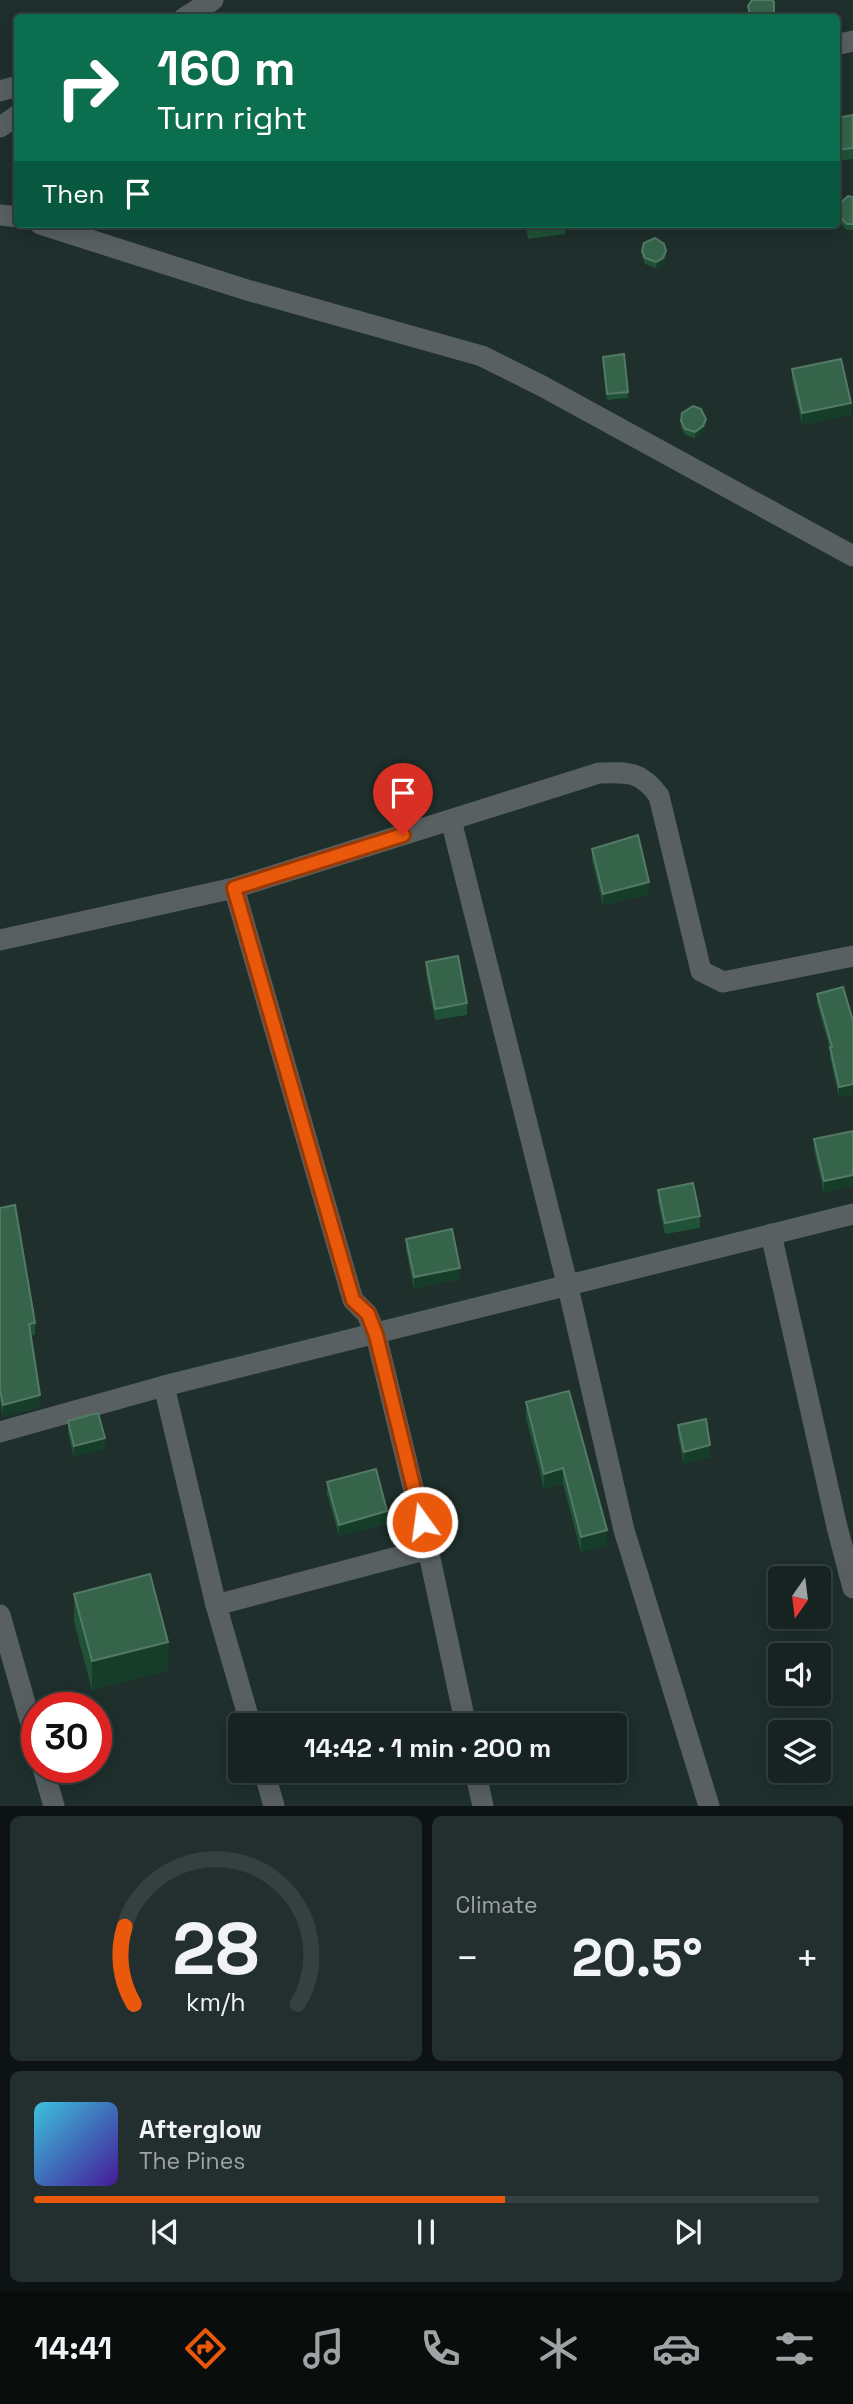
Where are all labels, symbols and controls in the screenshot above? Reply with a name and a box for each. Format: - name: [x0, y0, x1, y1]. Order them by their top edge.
- text: 160 m: [157, 37, 295, 99]
- icon: right: [42, 42, 133, 133]
- text: Turn right: [157, 98, 307, 138]
- icon: arrive: [119, 175, 157, 213]
- text: Then: [42, 177, 105, 211]
- pin: [373, 763, 433, 835]
- icon: arrive: [384, 774, 422, 812]
- position arrow: [385, 1485, 459, 1559]
- north arrow: [768, 1566, 831, 1629]
- map controls: [768, 1566, 831, 1783]
- button: sound: [768, 1643, 831, 1706]
- speed limit sign: 30: [21, 1692, 112, 1783]
- button: layers: [768, 1720, 831, 1783]
- text: 14:42 · 1 min · 200 m: [304, 1731, 551, 1765]
- text: Climate: [456, 1890, 538, 1920]
- text: 28: [172, 1903, 259, 1996]
- text: 20.5°: [572, 1925, 703, 1991]
- text: −: [456, 1934, 479, 1982]
- text: +: [795, 1934, 819, 1982]
- text: km/h: [186, 1986, 246, 2018]
- text: Afterglow: [139, 2112, 262, 2146]
- text: The Pines: [139, 2146, 245, 2176]
- icon: previous: [146, 2213, 184, 2251]
- icon: pause: [407, 2213, 445, 2251]
- icon: next: [669, 2213, 707, 2251]
- icon: directions: [181, 2324, 230, 2373]
- icon: music: [299, 2324, 348, 2373]
- icon: phone: [416, 2324, 465, 2373]
- icon: climate: [534, 2324, 583, 2373]
- icon: car: [652, 2324, 701, 2373]
- icon: filters: [770, 2324, 819, 2373]
- text: 14:41: [34, 2328, 112, 2368]

